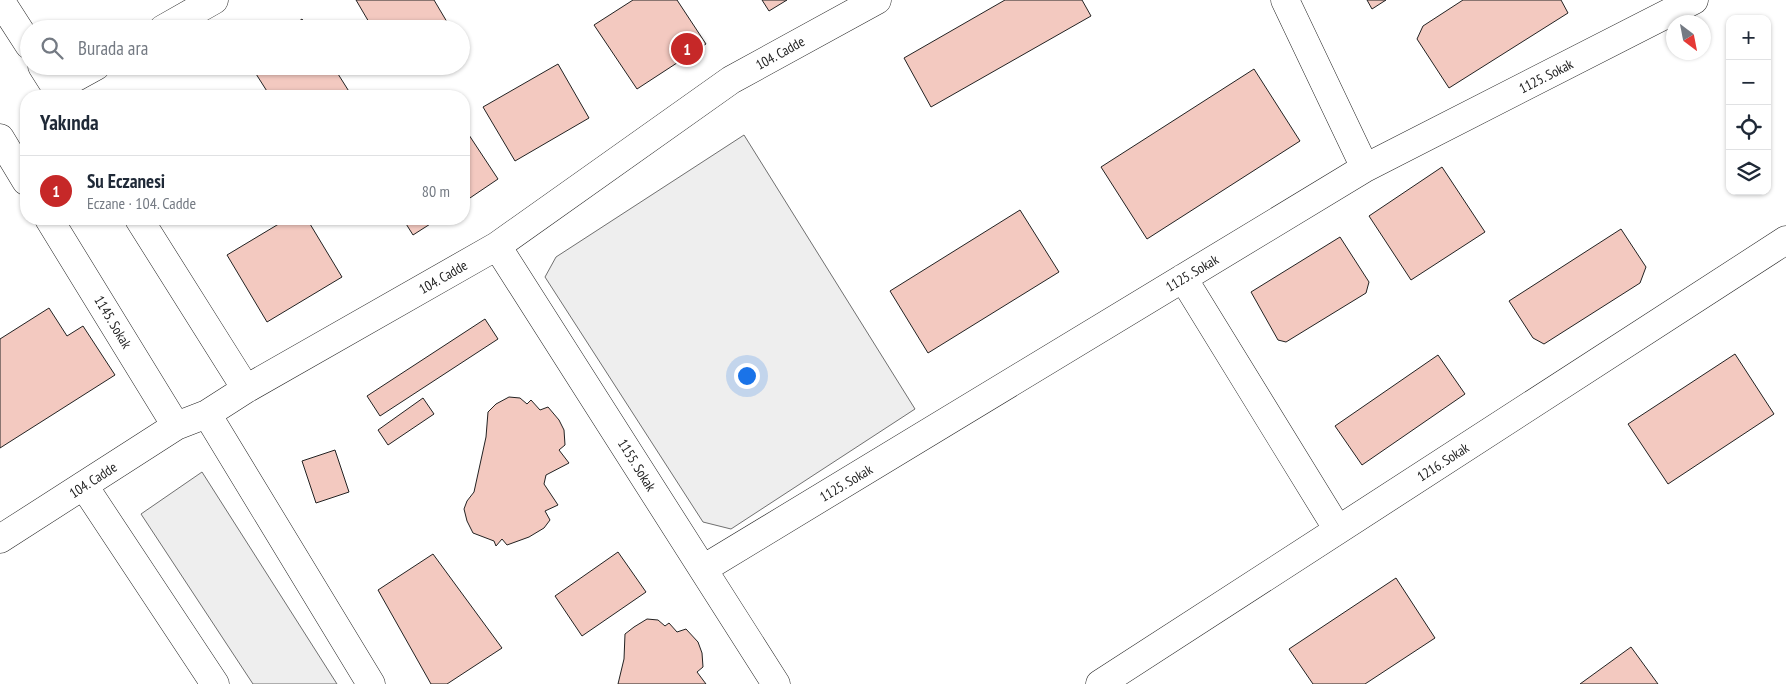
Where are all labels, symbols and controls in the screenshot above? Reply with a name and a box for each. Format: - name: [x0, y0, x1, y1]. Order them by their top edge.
- north arrow: [1666, 15, 1711, 60]
- map controls: [1726, 15, 1771, 195]
- button: +: [1726, 15, 1771, 60]
- search box: [20, 20, 470, 75]
- pin: 1: [671, 30, 703, 68]
- street label: 104. Cadde: [752, 32, 808, 74]
- icon: search: [38, 34, 66, 62]
- text: Burada ara: [78, 36, 148, 60]
- street label: 1125. Sokak: [1516, 55, 1577, 97]
- button: −: [1726, 60, 1771, 105]
- button: locate: [1726, 105, 1771, 150]
- text: Yakında: [40, 109, 99, 136]
- button: layers: [1726, 150, 1771, 195]
- text: Su Eczanesi: [87, 169, 165, 193]
- text: 1: [52, 181, 60, 201]
- text: 80 m: [422, 181, 450, 201]
- text: Eczane · 104. Cadde: [87, 193, 196, 213]
- street label: 1125. Sokak: [1162, 250, 1222, 296]
- street label: 104. Cadde: [415, 256, 471, 298]
- street label: 1145. Sokak: [90, 292, 136, 352]
- your location: [734, 363, 760, 389]
- street label: 1155. Sokak: [614, 436, 660, 495]
- street label: 1216. Sokak: [1414, 438, 1473, 485]
- street label: 104. Cadde: [66, 458, 120, 502]
- street label: 1125. Sokak: [816, 460, 876, 506]

